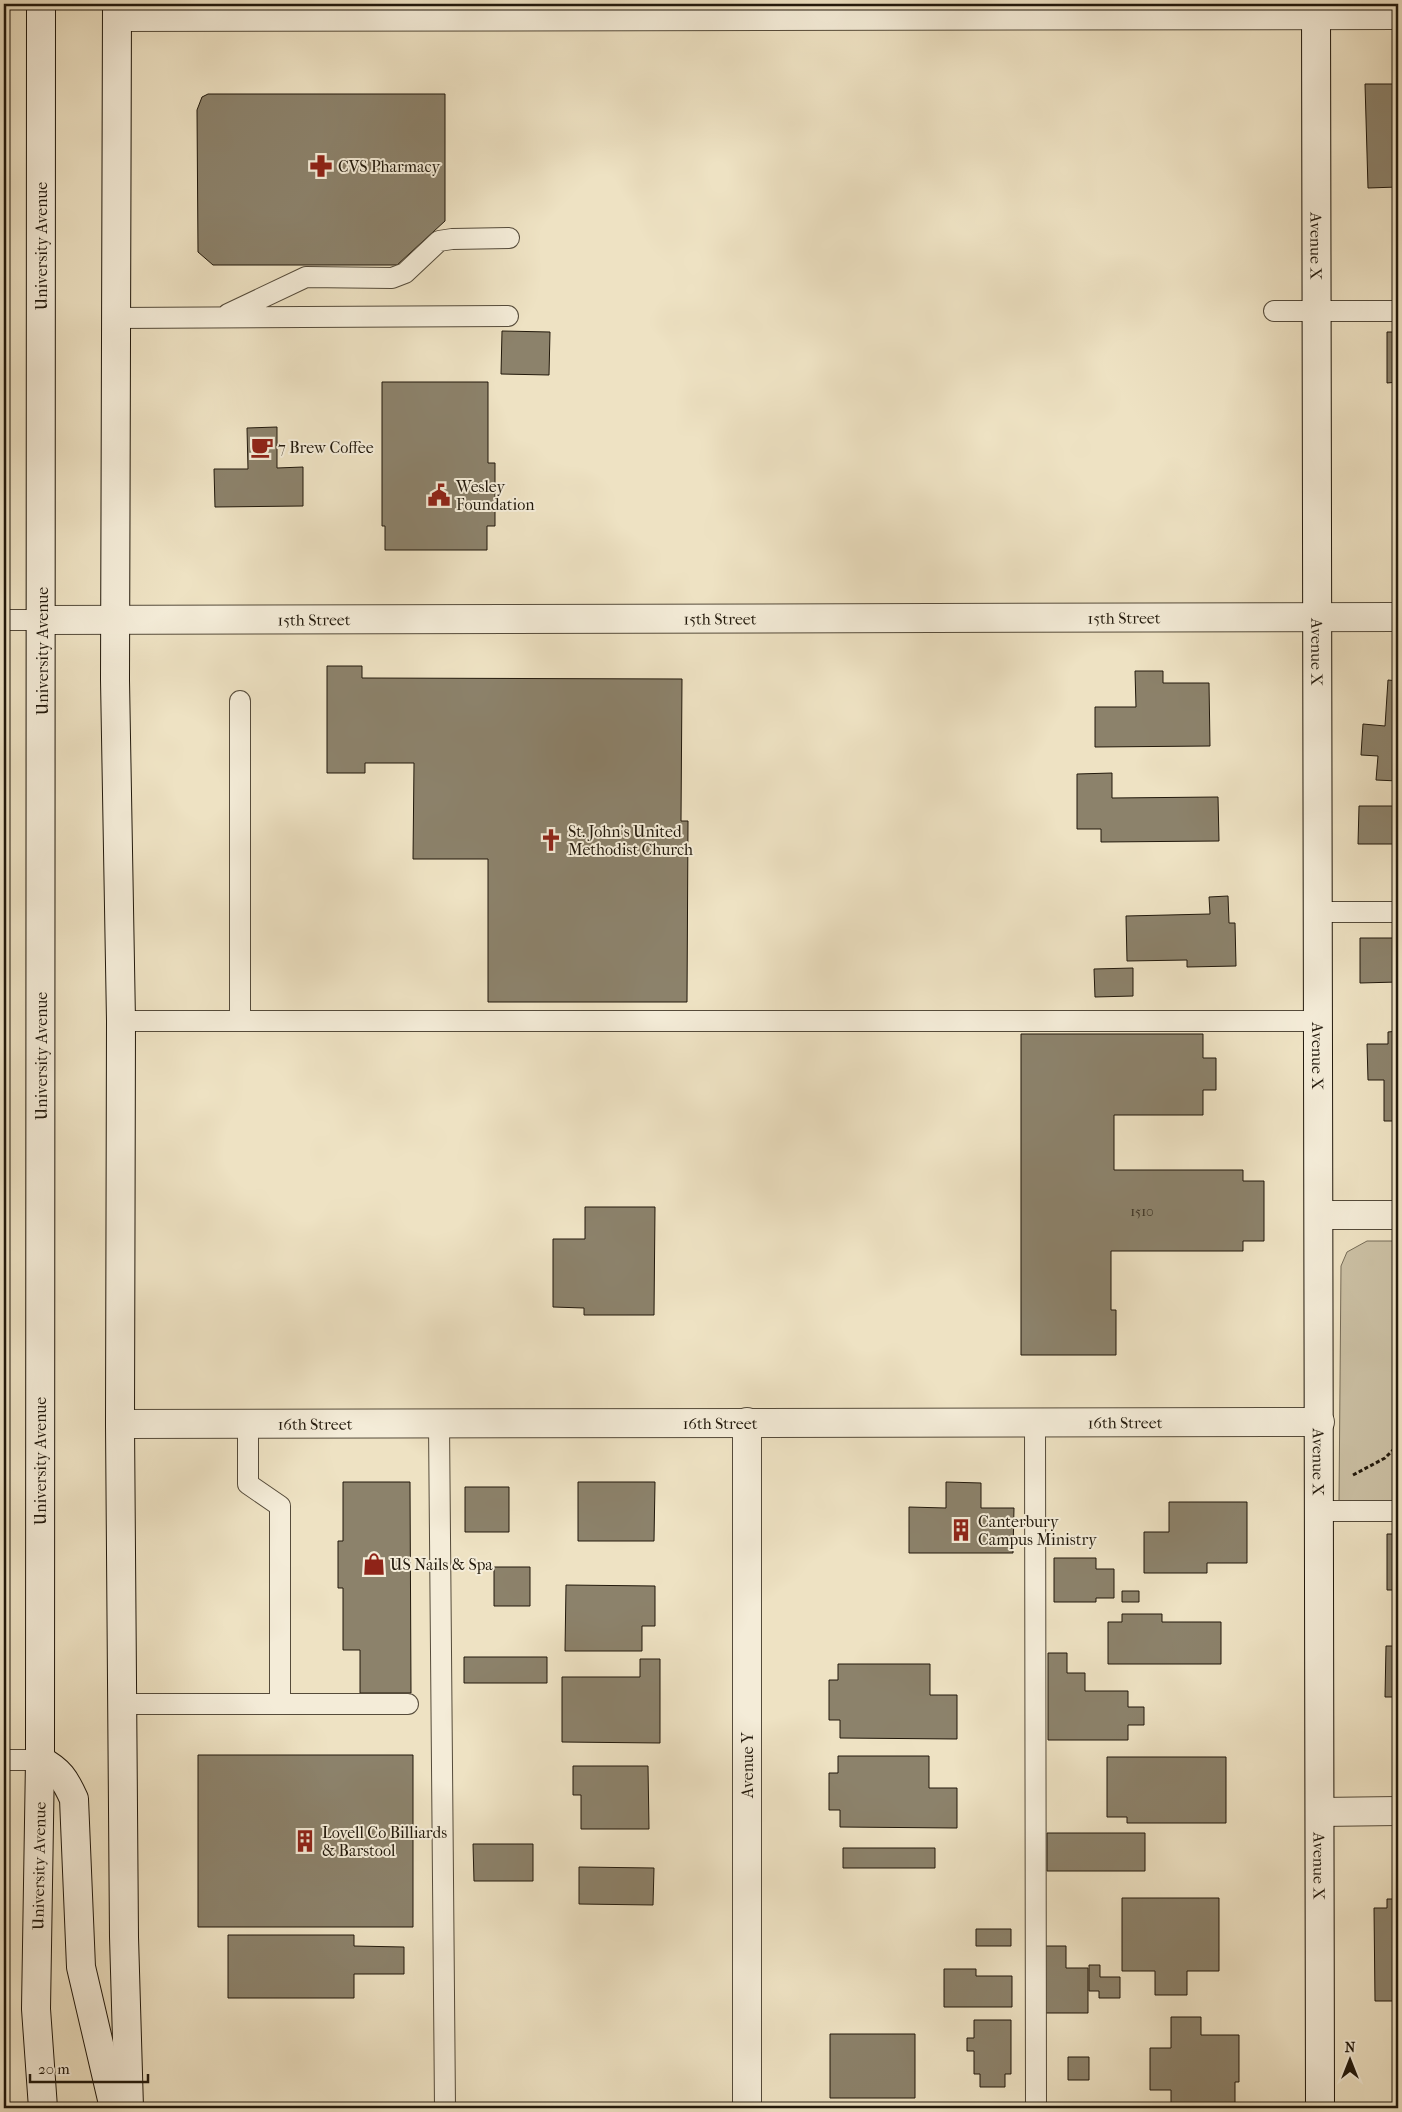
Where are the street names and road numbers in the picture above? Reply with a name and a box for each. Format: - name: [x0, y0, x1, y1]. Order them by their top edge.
- street label: University Avenue: [32, 182, 51, 310]
- street label: Avenue X: [1307, 211, 1326, 280]
- street label: University Avenue: [33, 587, 52, 715]
- street label: 15th Street: [1087, 608, 1161, 627]
- street label: 15th Street: [683, 609, 757, 628]
- street label: 15th Street: [277, 610, 351, 629]
- street label: Avenue X: [1308, 617, 1327, 686]
- street label: University Avenue: [32, 992, 51, 1120]
- street label: Avenue X: [1308, 1021, 1328, 1090]
- street label: University Avenue: [31, 1397, 50, 1525]
- street label: 16th Street: [683, 1413, 758, 1433]
- street label: 16th Street: [1088, 1413, 1163, 1432]
- street label: 16th Street: [278, 1414, 353, 1433]
- street label: Avenue X: [1309, 1427, 1328, 1496]
- street label: Avenue Y: [738, 1731, 757, 1799]
- street label: University Avenue: [28, 1802, 50, 1930]
- street label: Avenue X: [1310, 1831, 1329, 1900]

